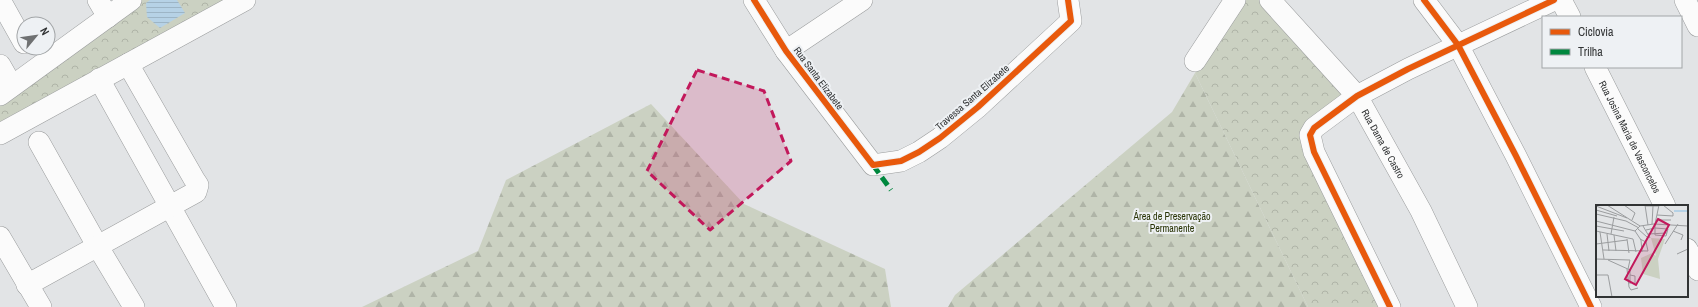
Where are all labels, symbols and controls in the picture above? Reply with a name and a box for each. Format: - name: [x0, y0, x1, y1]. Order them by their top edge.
- north arrow: [16, 16, 56, 56]
- legend: [1542, 16, 1682, 68]
- text: Ciclovia: [1578, 24, 1614, 40]
- text: N: [37, 25, 52, 37]
- street label: Rua Santa Elizabete: [791, 44, 847, 113]
- text: Trilha: [1578, 44, 1603, 60]
- street label: Travessa Santa Elizabete: [933, 61, 1012, 133]
- street label: Rua Josina Maria de Vasconcelos: [1596, 78, 1663, 195]
- street label: Rua Dama de Castro: [1359, 107, 1408, 181]
- inset map: [1596, 205, 1688, 297]
- park label: Área de Preservação Permanente: [1132, 210, 1211, 235]

